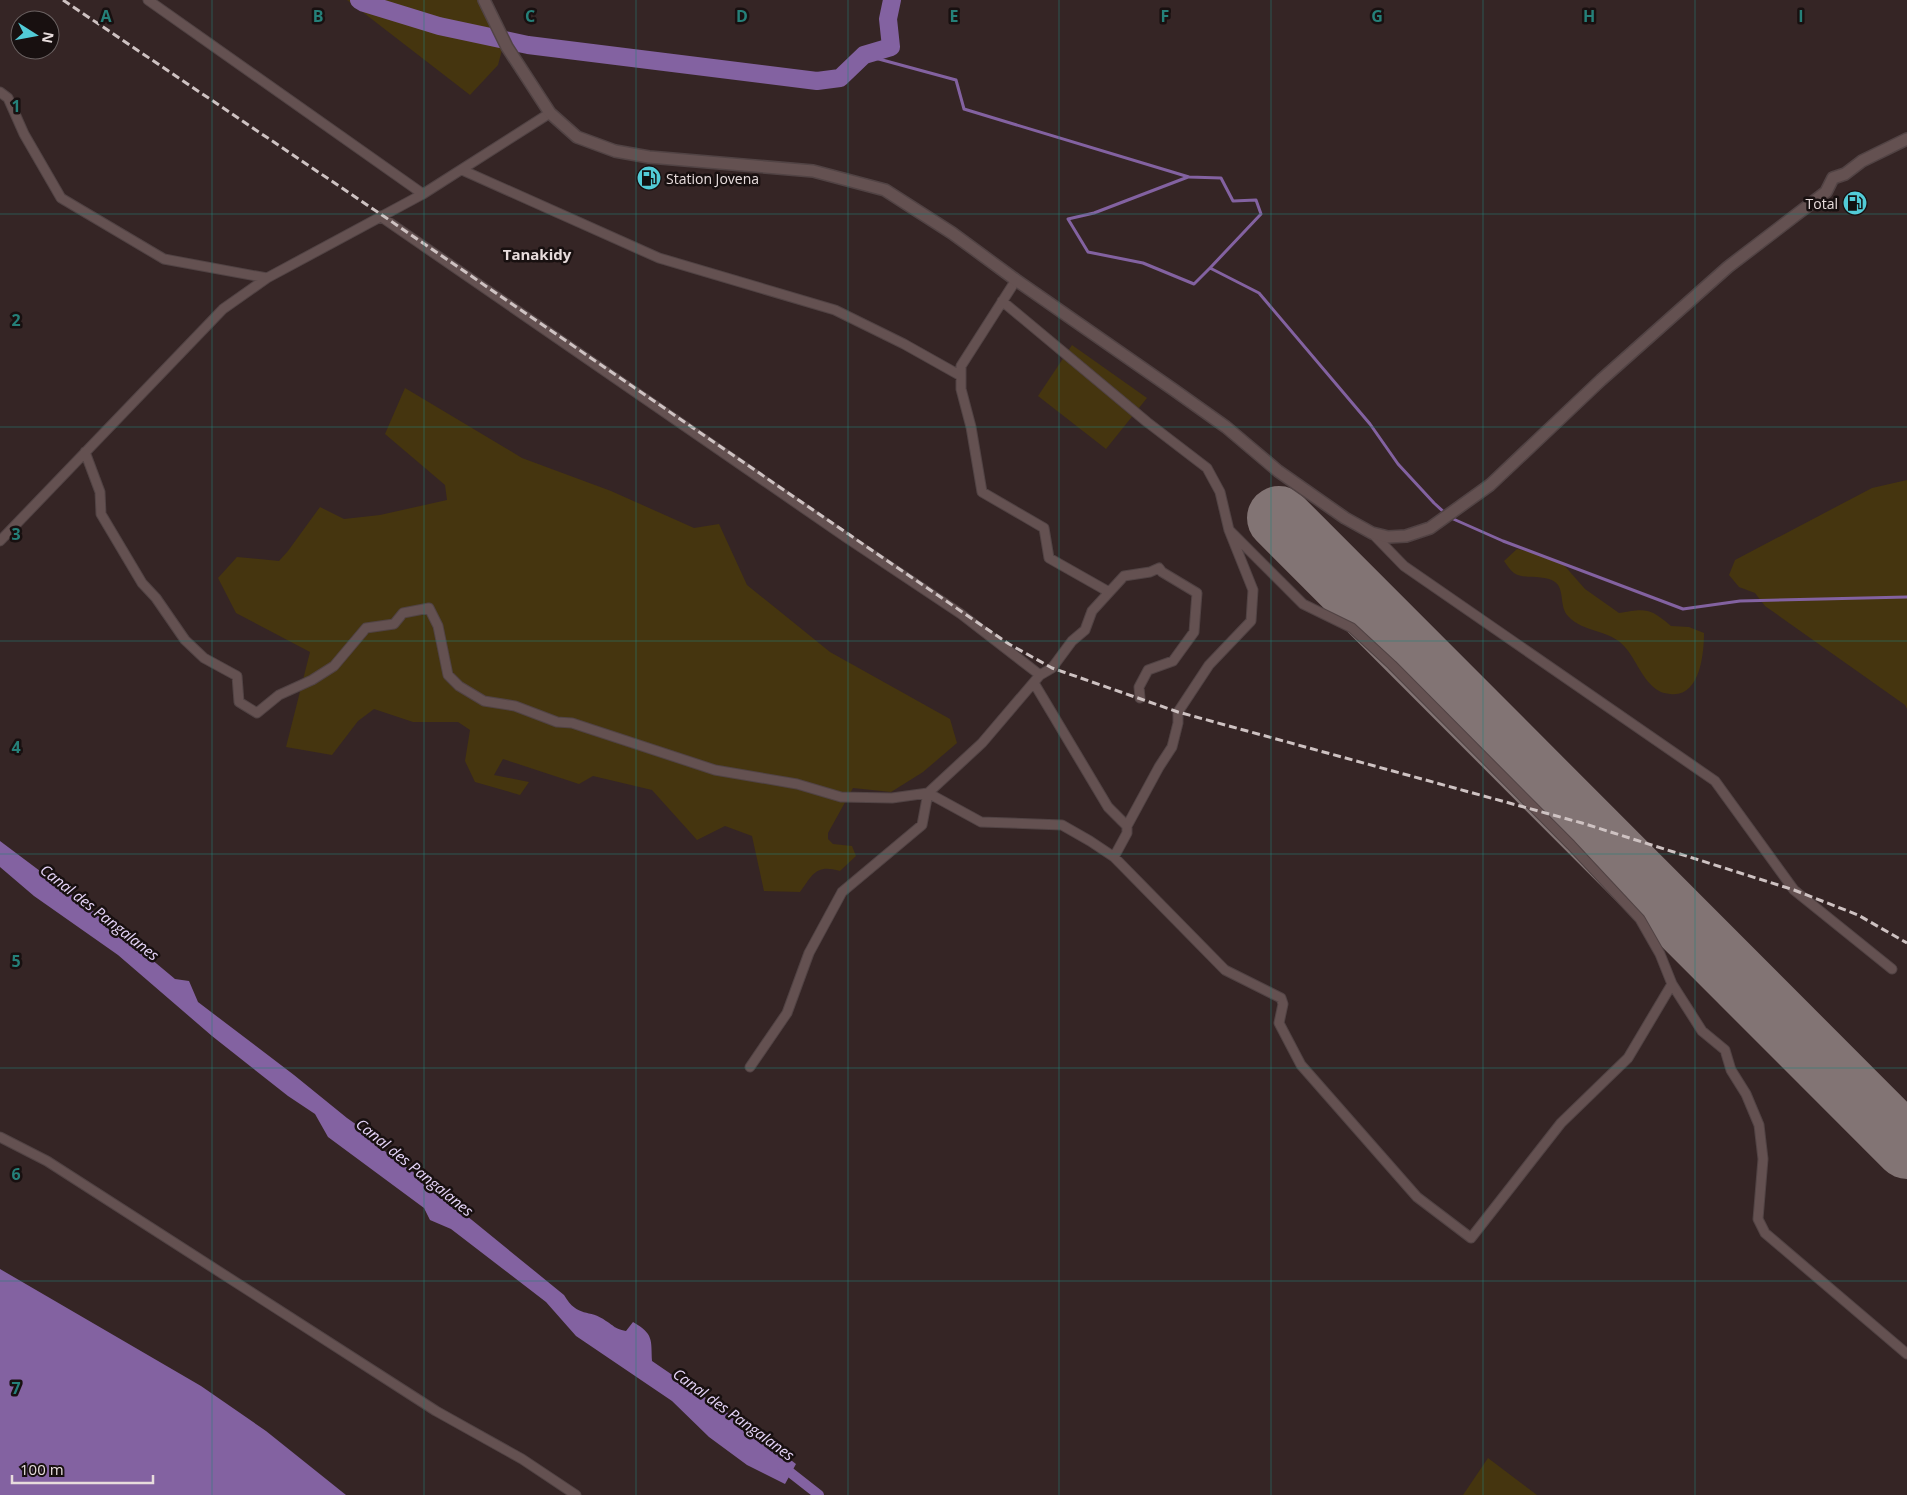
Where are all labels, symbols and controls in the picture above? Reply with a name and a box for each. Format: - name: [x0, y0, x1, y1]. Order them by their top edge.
- text: A: [100, 5, 112, 27]
- text: B: [313, 5, 323, 27]
- text: C: [525, 5, 535, 27]
- text: D: [736, 5, 748, 27]
- text: E: [950, 5, 959, 27]
- text: F: [1161, 5, 1169, 27]
- text: G: [1371, 5, 1383, 27]
- text: H: [1583, 5, 1595, 27]
- text: I: [1798, 5, 1804, 27]
- north arrow: [10, 10, 60, 60]
- text: N: [38, 30, 59, 45]
- text: 1: [11, 95, 21, 117]
- fuel station icon: Station Jovena: [636, 165, 662, 191]
- place label: Station Jovena: [666, 169, 759, 188]
- fuel station icon: Total: [1842, 190, 1868, 216]
- place label: Total: [1806, 194, 1838, 213]
- district label: Tanakidy: [503, 244, 572, 264]
- text: 2: [11, 309, 21, 331]
- text: 3: [11, 523, 21, 545]
- text: 4: [11, 736, 21, 758]
- water label: Canal des Pangalanes: [37, 859, 164, 965]
- text: 5: [11, 950, 21, 972]
- water label: Canal des Pangalanes: [352, 1113, 478, 1221]
- text: 6: [11, 1163, 21, 1185]
- water label: Canal des Pangalanes: [669, 1363, 799, 1465]
- text: 7: [11, 1377, 21, 1399]
- scale bar: [12, 1452, 154, 1484]
- text: 100 m: [20, 1459, 64, 1479]

